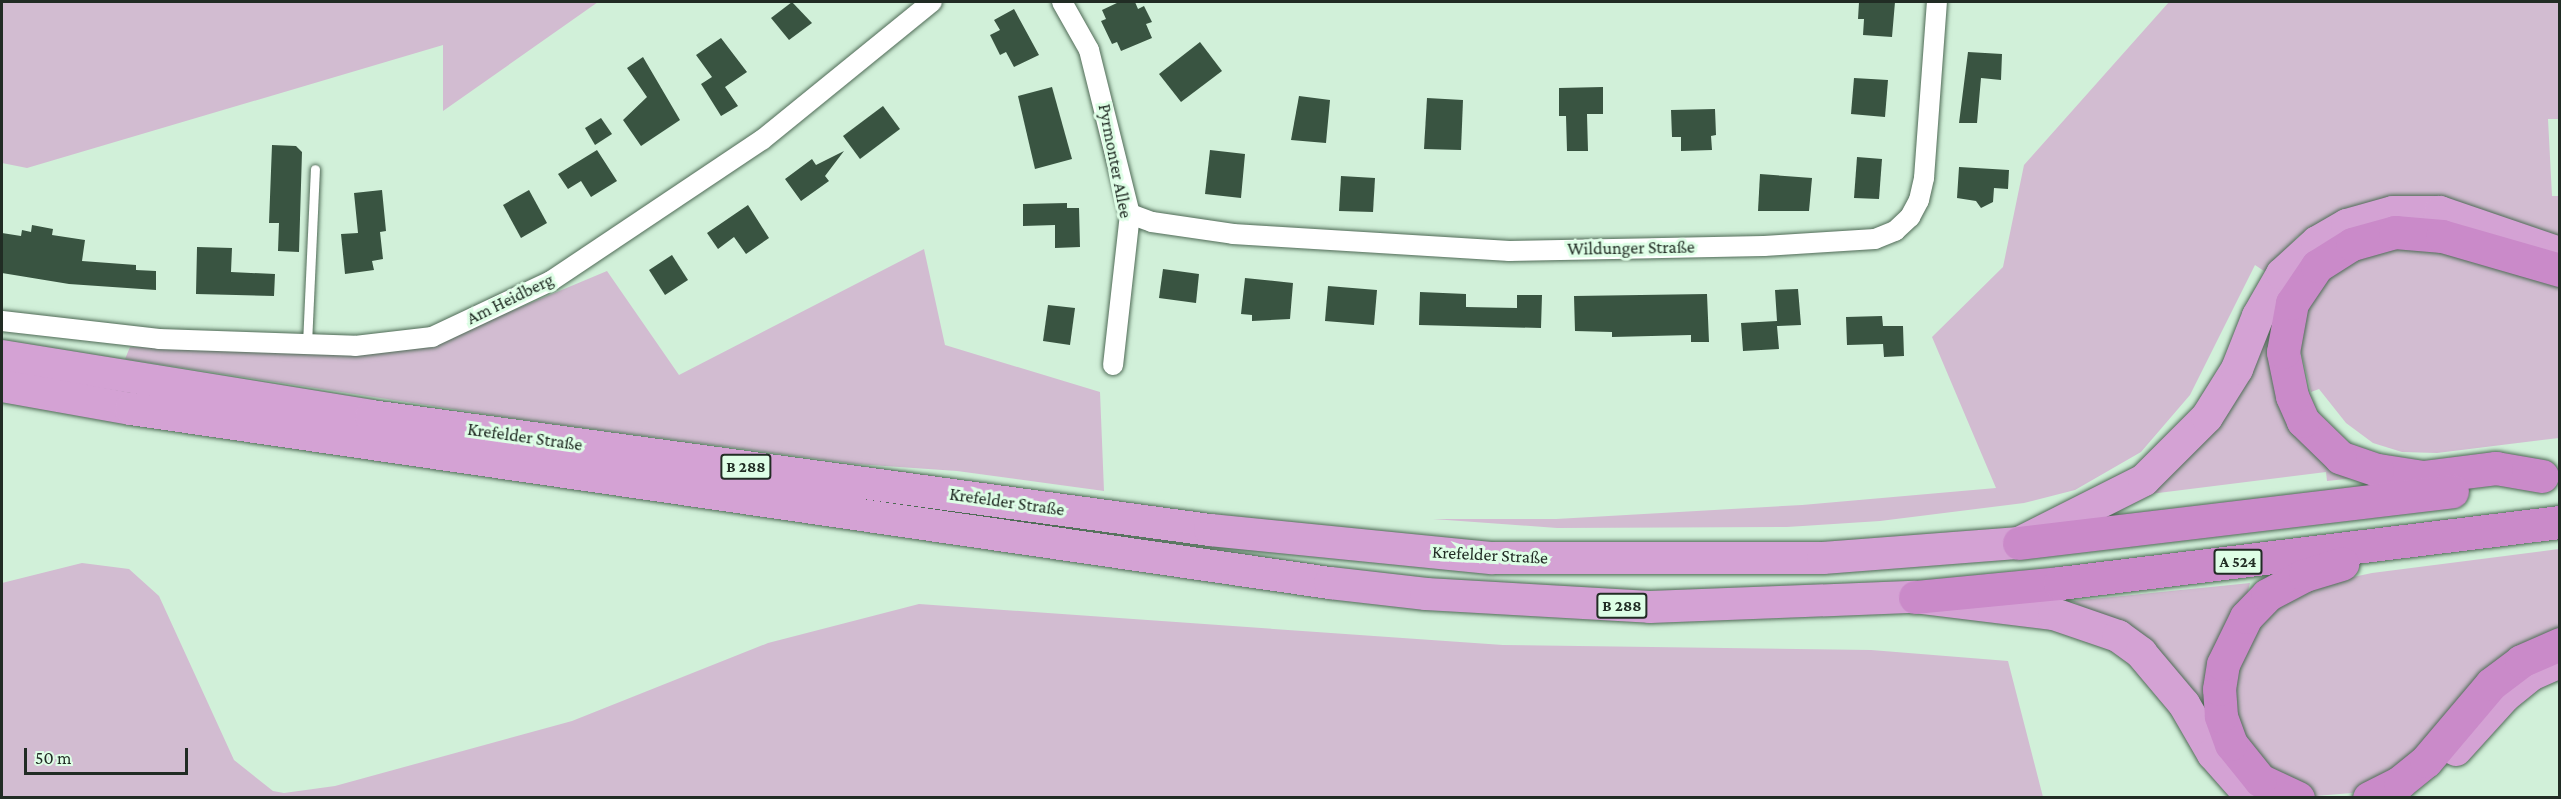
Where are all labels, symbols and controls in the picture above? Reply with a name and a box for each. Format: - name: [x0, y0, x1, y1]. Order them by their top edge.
- street label: Pyrmonter Allee: [1093, 102, 1137, 220]
- street label: Wildunger Straße: [1567, 236, 1695, 260]
- street label: Am Heidberg: [463, 269, 557, 329]
- street label: Krefelder Straße: [466, 418, 584, 456]
- road number: B 288: [719, 454, 773, 480]
- street label: Krefelder Straße: [948, 483, 1066, 521]
- street label: Krefelder Straße: [1432, 541, 1548, 569]
- road number: A 524: [2212, 549, 2264, 575]
- road number: B 288: [1595, 593, 1649, 619]
- scale bar: [27, 736, 190, 774]
- text: 50 m: [35, 748, 72, 768]

